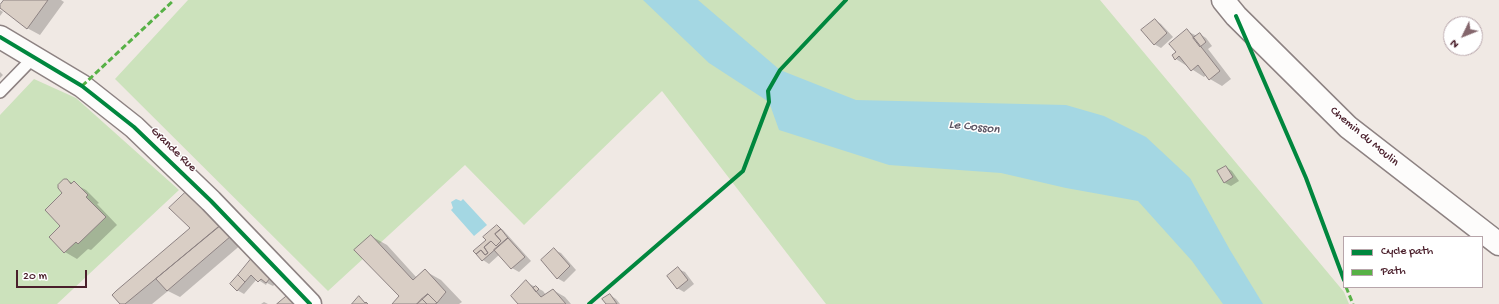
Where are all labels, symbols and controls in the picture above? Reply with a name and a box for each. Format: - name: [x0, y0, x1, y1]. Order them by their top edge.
- north arrow: [1443, 16, 1483, 56]
- text: N: [1448, 37, 1462, 50]
- street label: Chemin du Moulin: [1327, 104, 1401, 170]
- water label: Le Cosson: [948, 118, 1000, 138]
- street label: Grande Rue: [147, 125, 199, 175]
- legend: [1343, 236, 1483, 288]
- text: Cycle path: [1381, 245, 1433, 259]
- scale bar: [18, 262, 89, 288]
- text: Path: [1381, 265, 1406, 279]
- text: 20 m: [23, 270, 47, 284]

